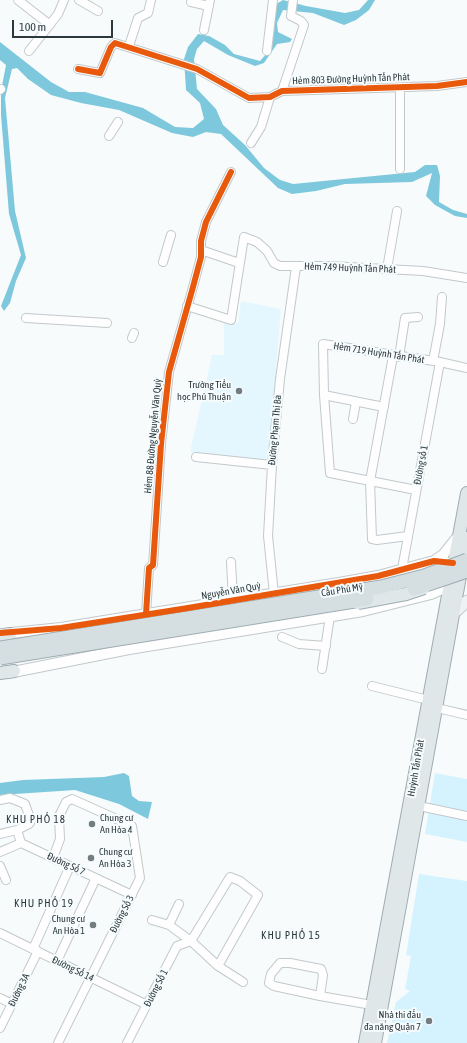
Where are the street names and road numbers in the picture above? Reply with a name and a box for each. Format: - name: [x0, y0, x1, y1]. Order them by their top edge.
- street label: Hẻm 803 Đường Huỳnh Tấn Phát: [292, 71, 410, 87]
- street label: Hẻm 749 Huỳnh Tấn Phát: [304, 260, 396, 276]
- street label: Hẻm 719 Huỳnh Tấn Phát: [333, 340, 425, 366]
- street label: Hẻm 88 Đường Nguyễn Văn Quỳ: [142, 378, 164, 494]
- street label: Đường Phạm Thị Ba: [266, 394, 284, 466]
- street label: Đường số 1: [411, 444, 431, 486]
- street label: Nguyễn Văn Quỳ: [200, 580, 262, 602]
- street label: Cầu Phú Mỹ: [320, 581, 364, 599]
- street label: Huỳnh Tấn Phát: [405, 739, 427, 797]
- street label: Đường Số 7: [45, 850, 87, 878]
- street label: Đường Số 3: [107, 893, 137, 935]
- street label: Đường Số 14: [50, 954, 96, 984]
- street label: Đường Số 1: [141, 967, 171, 1009]
- street label: Đường 3A: [6, 972, 32, 1008]

